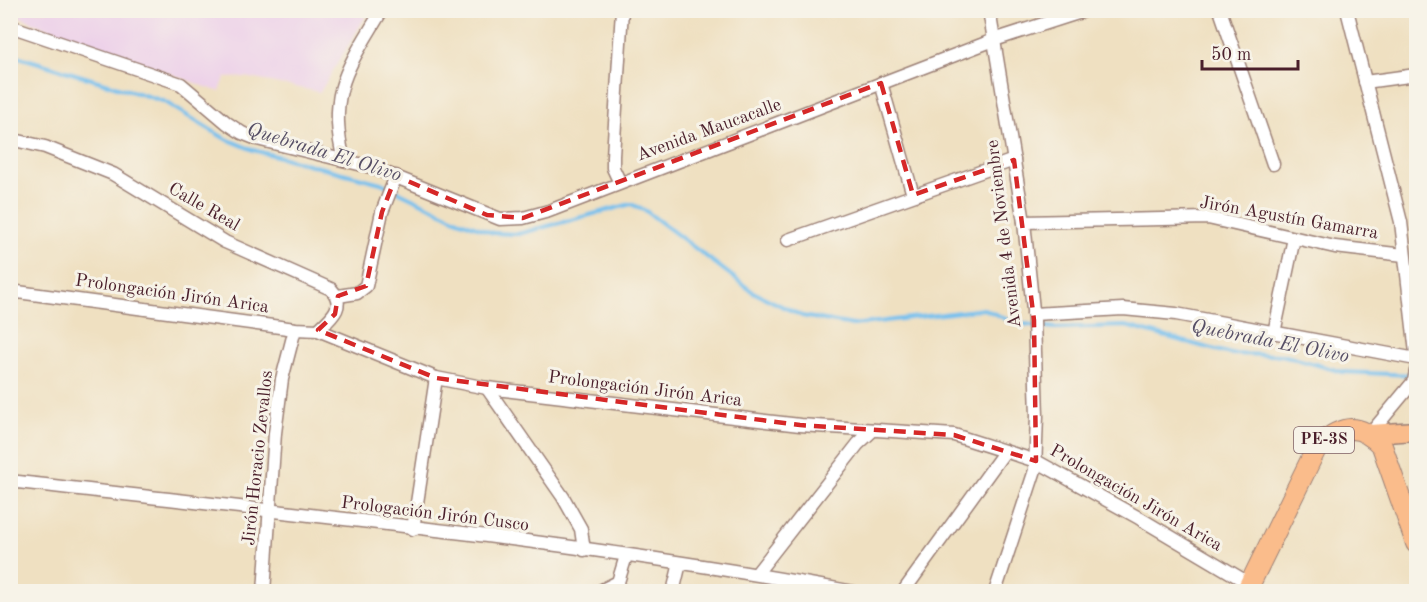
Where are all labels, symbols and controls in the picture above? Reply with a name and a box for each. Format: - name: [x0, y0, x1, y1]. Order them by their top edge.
- scale bar: [1202, 33, 1298, 71]
- text: 50 m: [1211, 46, 1251, 64]
- street label: Avenida Maucacalle: [634, 95, 784, 165]
- water label: Quebrada El Olivo: [244, 120, 404, 186]
- street label: Avenida 4 de Noviembre: [984, 139, 1024, 329]
- street label: Calle Real: [165, 179, 243, 235]
- street label: Jirón Agustín Gamarra: [1198, 193, 1380, 243]
- street label: Prolongación Jirón Arica: [74, 271, 270, 317]
- water label: Quebrada El Olivo: [1189, 317, 1351, 367]
- street label: Prolongación Jirón Arica: [547, 368, 743, 410]
- street label: Jirón Horacio Zevallos: [240, 369, 276, 546]
- road number: PE-3S: [1294, 427, 1354, 453]
- street label: Prolongación Jirón Arica: [1047, 441, 1225, 555]
- street label: Prologación Jirón Cusco: [340, 494, 530, 534]

